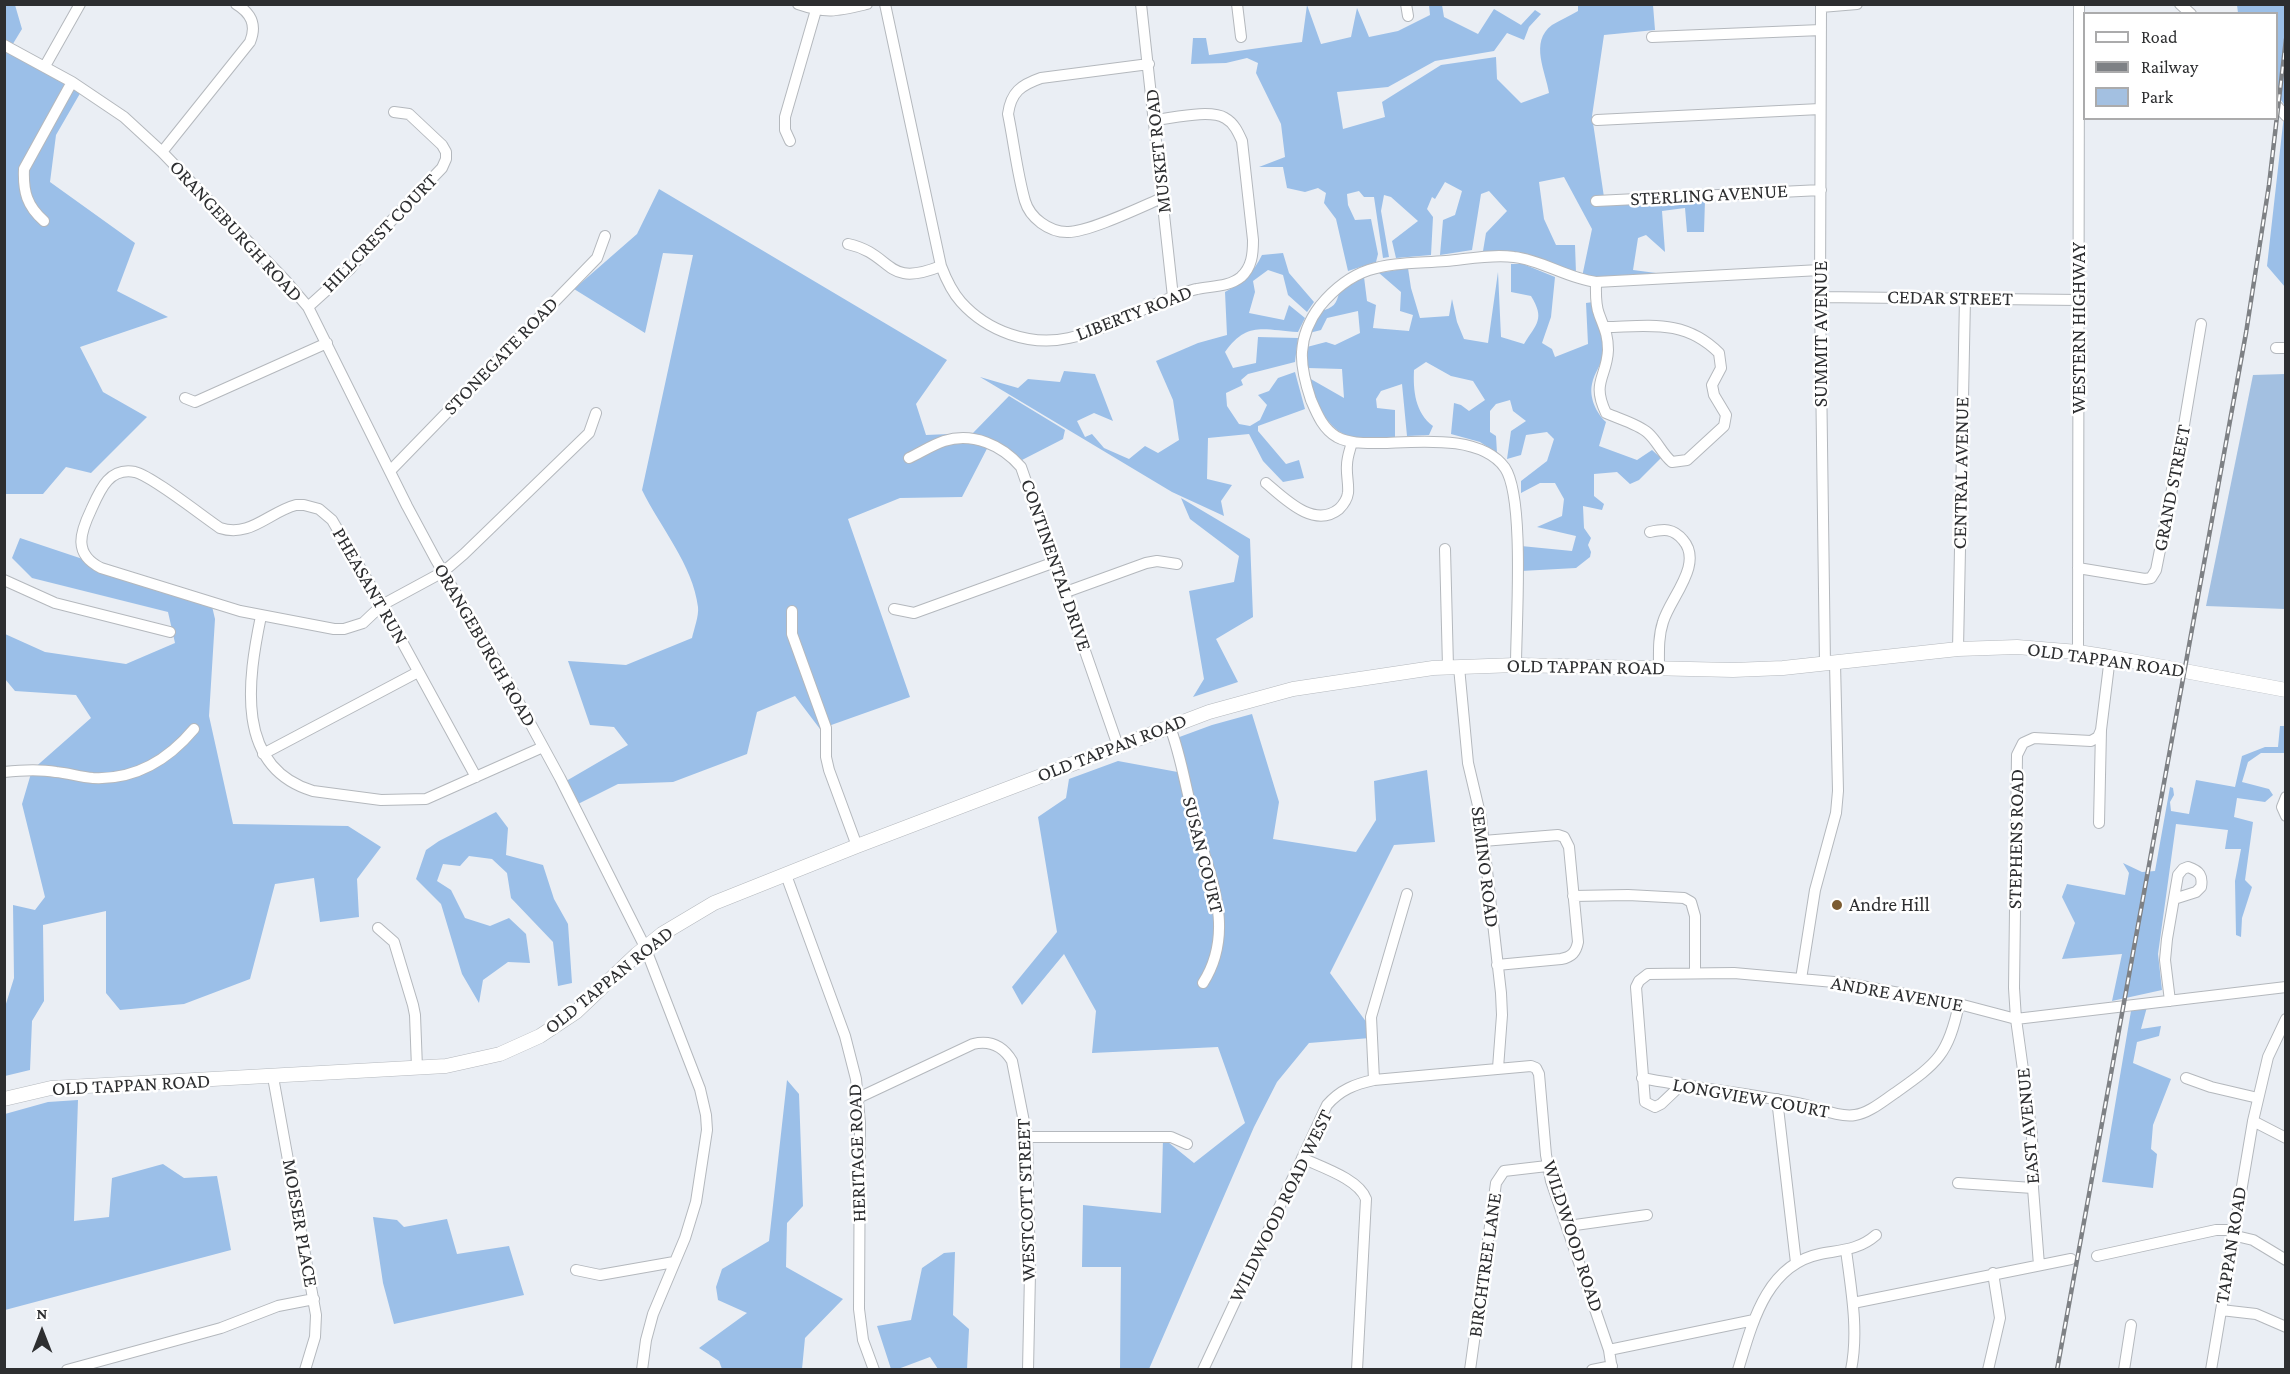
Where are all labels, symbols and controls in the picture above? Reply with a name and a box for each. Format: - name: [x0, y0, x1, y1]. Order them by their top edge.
- legend: [2083, 12, 2278, 120]
- text: Road: [2141, 27, 2178, 47]
- text: Railway: [2141, 57, 2198, 77]
- text: Park: [2141, 87, 2173, 107]
- street label: MUSKET ROAD: [1140, 88, 1176, 214]
- street label: ORANGEBURGH ROAD: [164, 155, 308, 307]
- street label: HILLCREST COURT: [317, 168, 443, 298]
- street label: STERLING AVENUE: [1630, 179, 1788, 211]
- street label: WESTERN HIGHWAY: [2067, 242, 2091, 414]
- street label: SUMMIT AVENUE: [1809, 261, 1833, 407]
- street label: LIBERTY ROAD: [1073, 280, 1195, 346]
- street label: CEDAR STREET: [1887, 285, 2013, 311]
- street label: STONEGATE ROAD: [439, 292, 563, 420]
- street label: CENTRAL AVENUE: [1948, 397, 1974, 549]
- street label: GRAND STREET: [2148, 423, 2196, 553]
- street label: CONTINENTAL DRIVE: [1015, 476, 1097, 654]
- street label: PHEASANT RUN: [327, 523, 413, 649]
- street label: ORANGEBURGH ROAD: [428, 559, 542, 731]
- street label: OLD TAPPAN ROAD: [2026, 637, 2186, 683]
- street label: OLD TAPPAN ROAD: [1507, 654, 1665, 680]
- street label: OLD TAPPAN ROAD: [1034, 708, 1190, 788]
- street label: STEPHENS ROAD: [2003, 769, 2029, 909]
- street label: SUSAN COURT: [1177, 794, 1229, 916]
- street label: SEMINO ROAD: [1466, 805, 1504, 929]
- place label: Andre Hill: [1849, 893, 1930, 917]
- marker: Andre Hill: [1830, 898, 1844, 912]
- street label: OLD TAPPAN ROAD: [540, 921, 678, 1039]
- street label: ANDRE AVENUE: [1829, 971, 1965, 1017]
- street label: EAST AVENUE: [2011, 1067, 2045, 1185]
- street label: OLD TAPPAN ROAD: [51, 1069, 211, 1101]
- street label: LONGVIEW COURT: [1671, 1072, 1831, 1124]
- street label: HERITAGE ROAD: [843, 1083, 871, 1223]
- street label: WILDWOOD ROAD WEST: [1224, 1106, 1338, 1306]
- street label: WESTCOTT STREET: [1011, 1118, 1041, 1282]
- street label: MOESER PLACE: [277, 1157, 323, 1289]
- street label: WILDWOOD ROAD: [1537, 1157, 1609, 1315]
- street label: TAPPAN ROAD: [2210, 1185, 2252, 1305]
- street label: BIRCHTREE LANE: [1463, 1191, 1507, 1339]
- north arrow: [12, 1302, 72, 1362]
- text: N: [37, 1305, 47, 1322]

